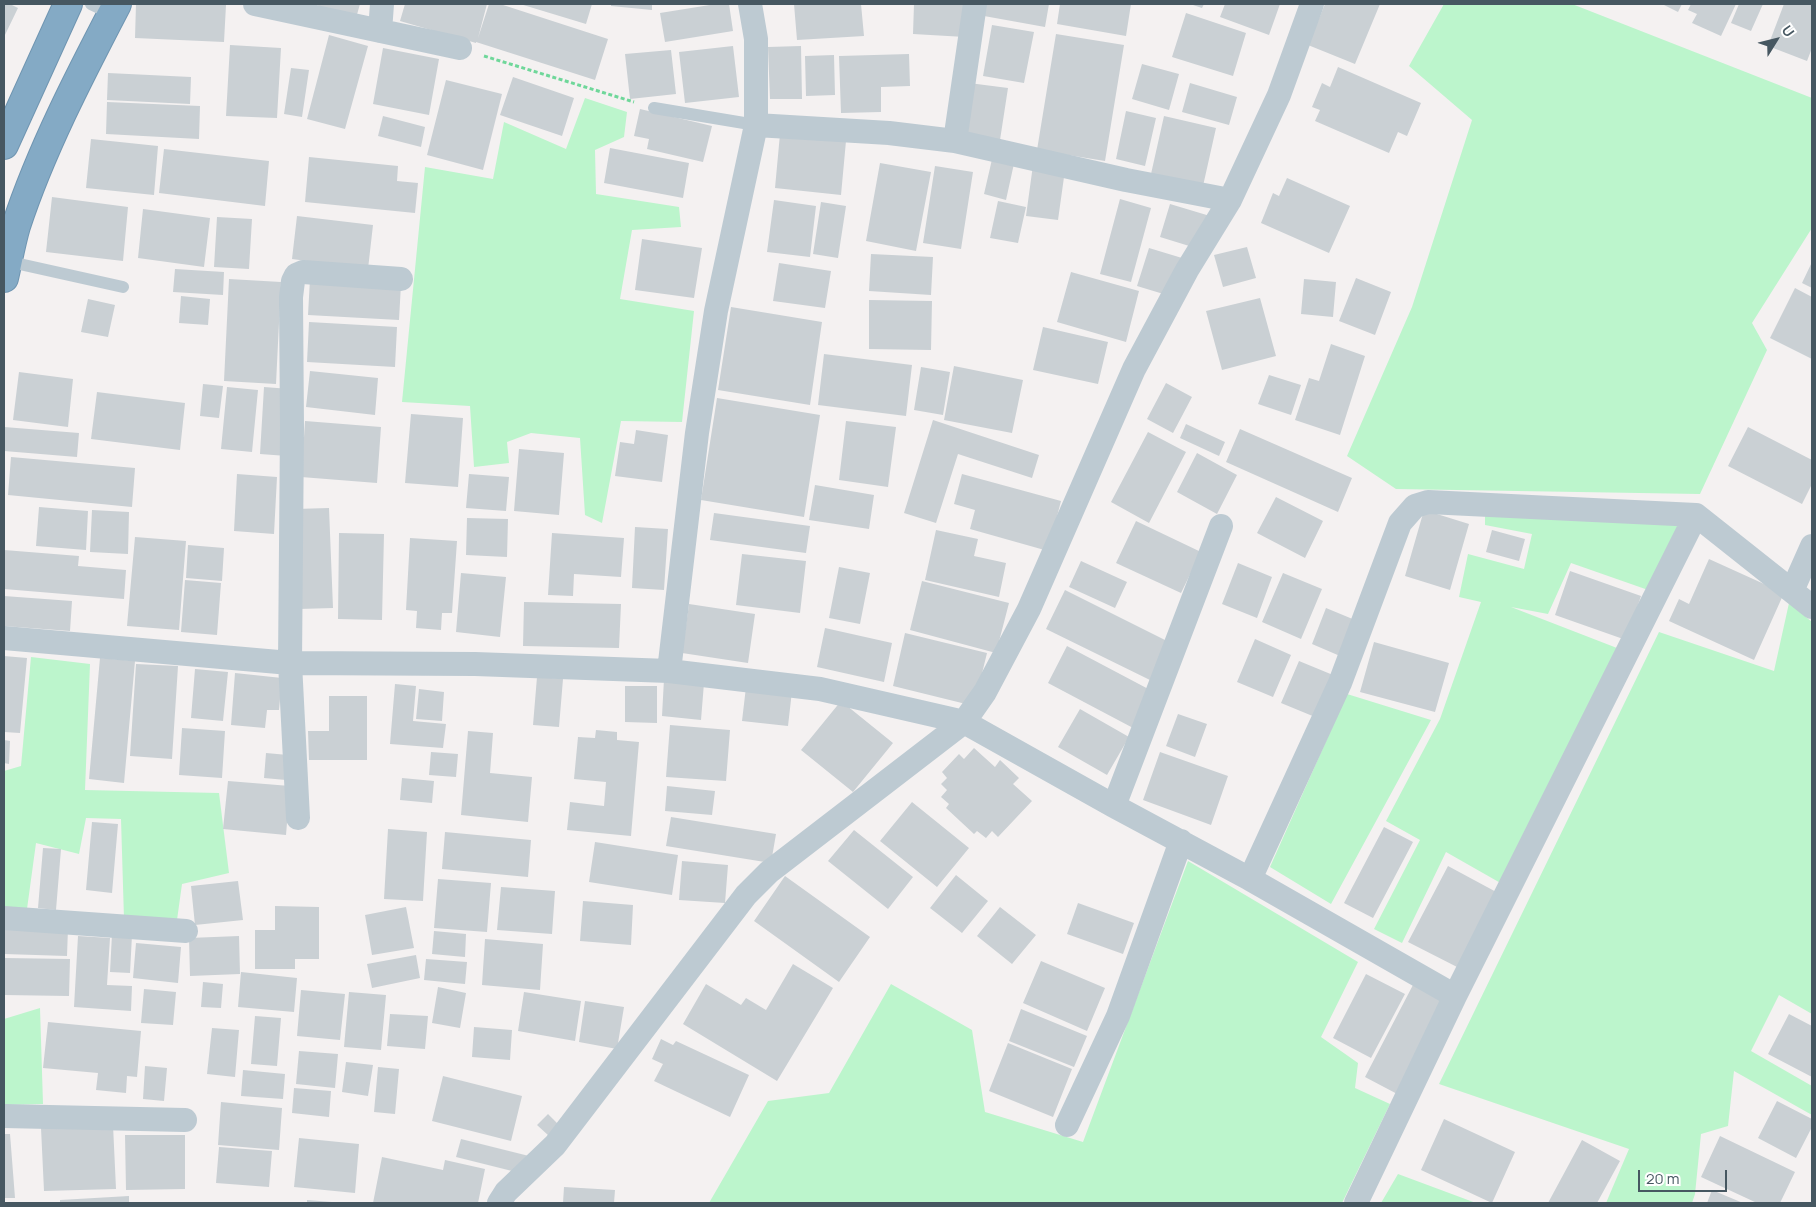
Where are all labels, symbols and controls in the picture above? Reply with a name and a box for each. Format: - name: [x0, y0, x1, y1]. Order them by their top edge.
- north arrow: [1751, 15, 1801, 65]
- text: U: [1778, 21, 1799, 41]
- scale bar: [1641, 1160, 1730, 1192]
- text: 20 m: [1646, 1168, 1679, 1189]

